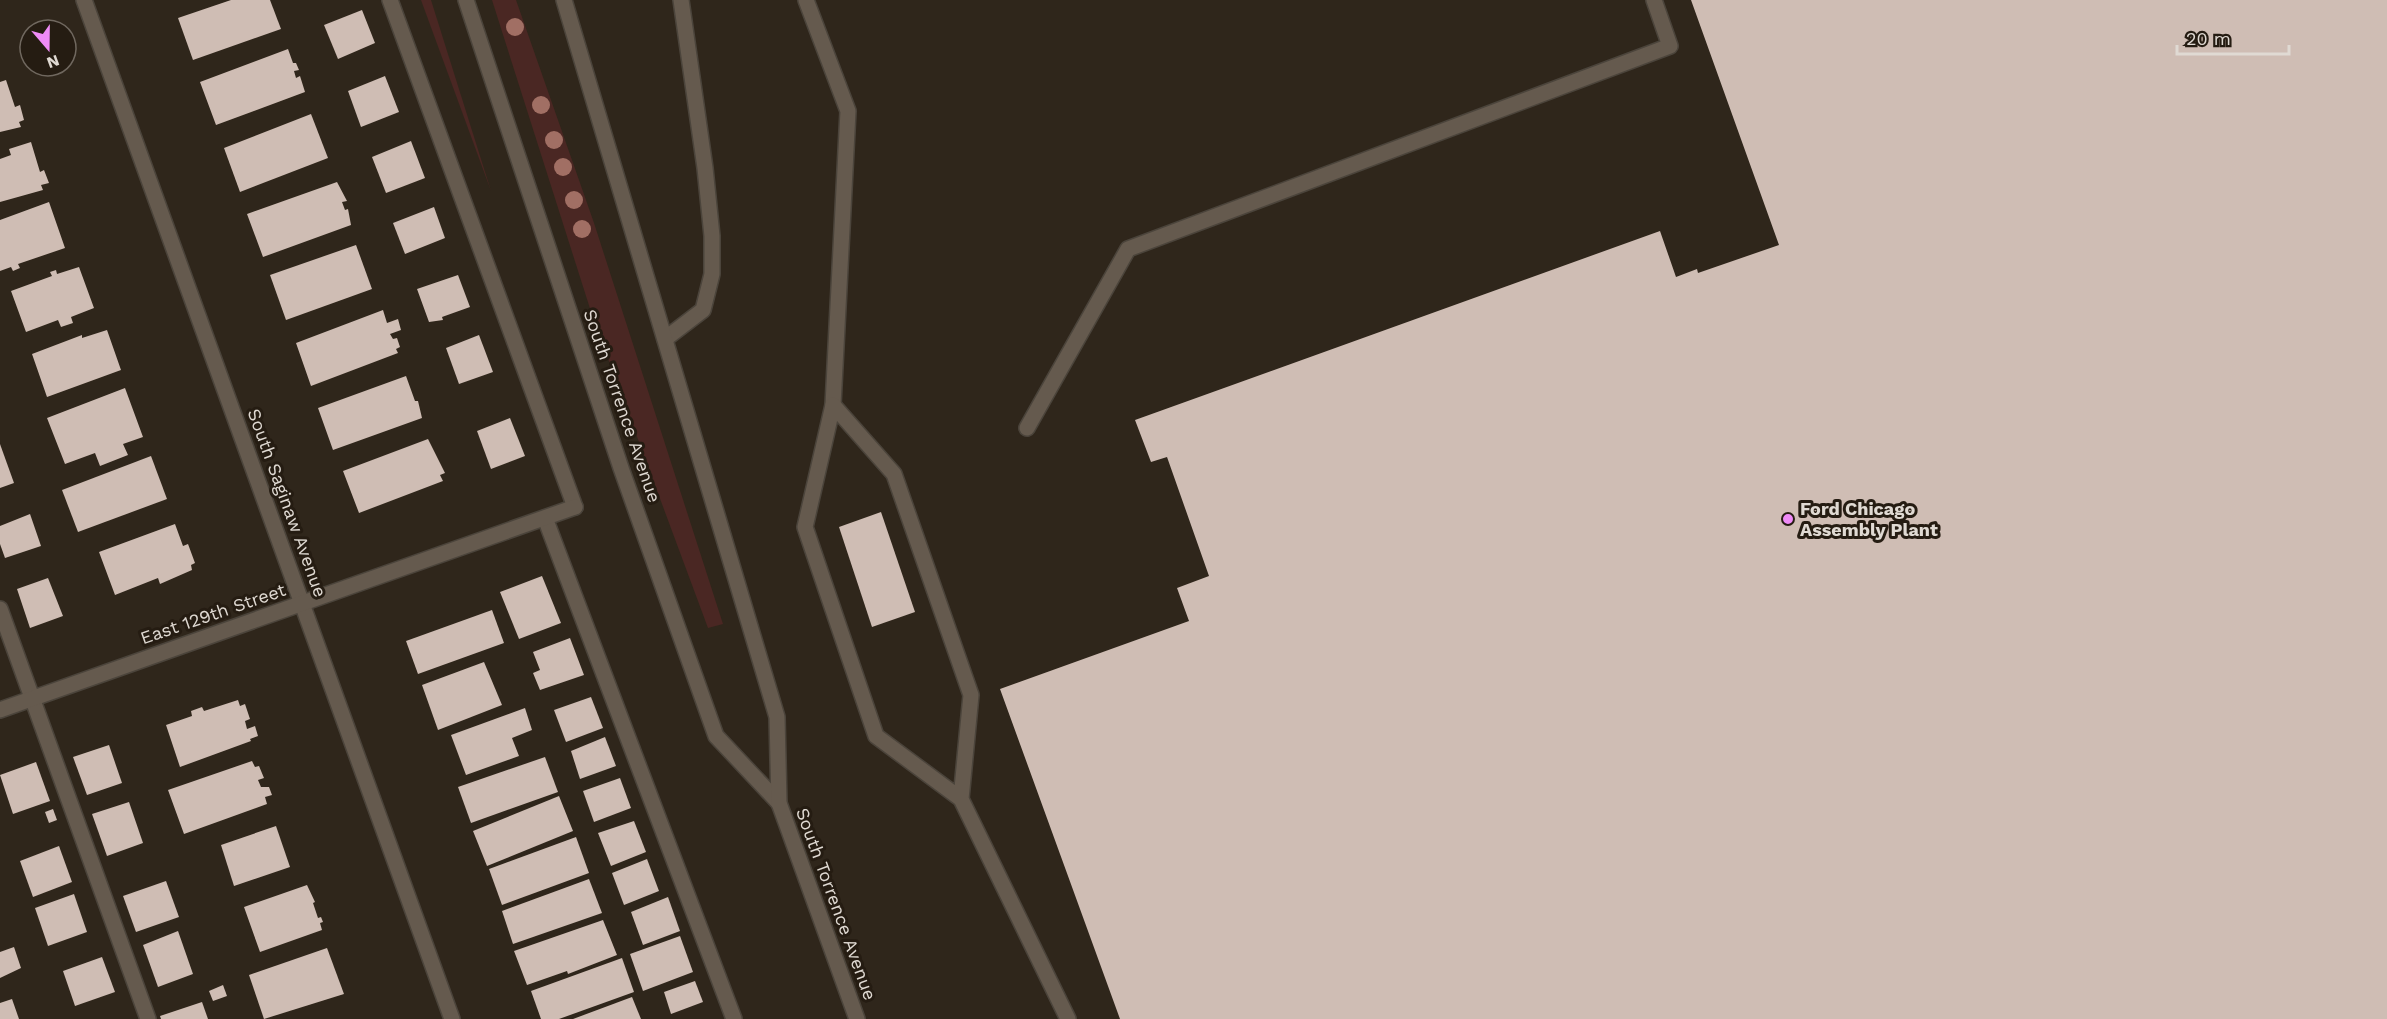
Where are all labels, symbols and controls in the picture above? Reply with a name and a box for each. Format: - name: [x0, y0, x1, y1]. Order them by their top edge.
- north arrow: [18, 18, 78, 78]
- scale bar: [2177, 18, 2290, 56]
- text: 20 m: [2186, 28, 2231, 49]
- text: N: [44, 51, 62, 73]
- street label: South Torrence Avenue: [580, 306, 665, 505]
- street label: South Saginaw Avenue: [244, 406, 331, 600]
- place label: Ford Chicago Assembly Plant: [1800, 498, 1938, 540]
- marker: Ford Chicago Assembly Plant: [1781, 512, 1795, 526]
- street label: East 129th Street: [138, 579, 289, 648]
- street label: South Torrence Avenue: [792, 805, 881, 1003]

